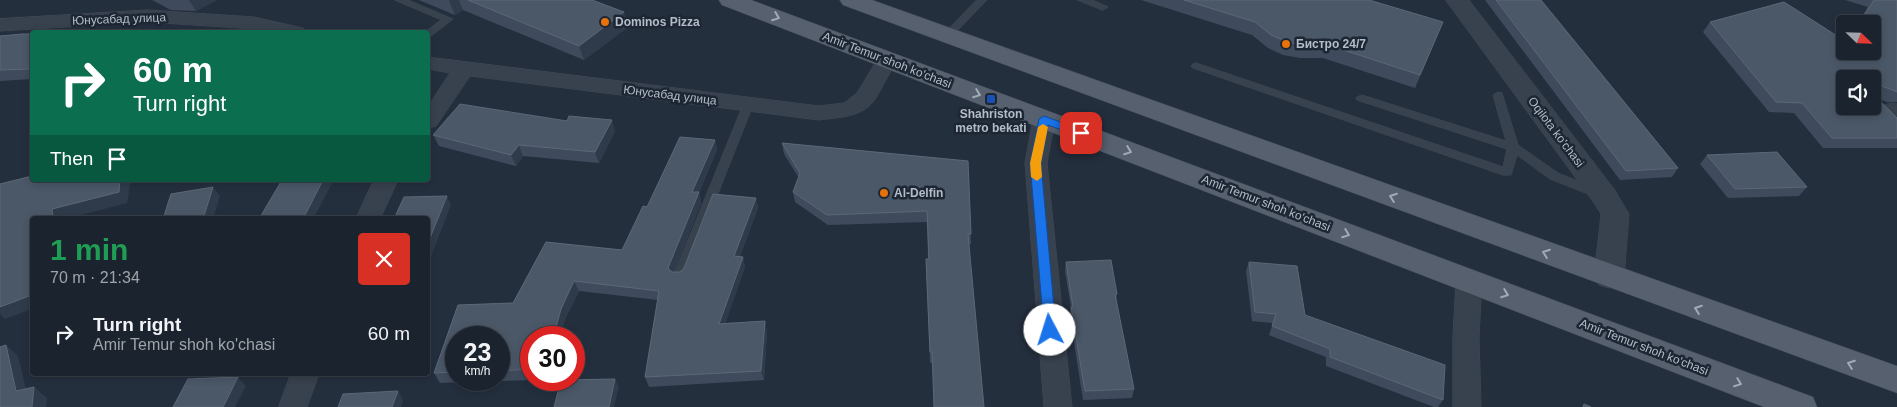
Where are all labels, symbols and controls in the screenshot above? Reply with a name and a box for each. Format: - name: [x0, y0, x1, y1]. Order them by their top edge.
- street label: Юнусабад улица: [72, 10, 166, 28]
- one-way arrow: [771, 11, 779, 21]
- place label: Dominos Pizza: [615, 15, 700, 29]
- north arrow: [1836, 15, 1881, 60]
- map controls: [1836, 15, 1881, 115]
- marker: Dominos Pizza: [599, 16, 611, 28]
- street label: Amir Temur shoh ko'chasi: [821, 29, 953, 91]
- place label: Бистро 24/7: [1296, 37, 1366, 51]
- marker: Бистро 24/7: [1280, 38, 1292, 50]
- icon: right: [50, 50, 115, 115]
- text: 60 m: [133, 50, 213, 89]
- button: sound: [1836, 70, 1881, 115]
- street label: Юнусабад улица: [623, 82, 718, 108]
- one-way arrow: [972, 88, 980, 98]
- text: Turn right: [133, 91, 226, 116]
- marker: Shahriston metro bekati: [985, 93, 997, 105]
- street label: Oqilota ko'chasi: [1525, 94, 1587, 170]
- place label: Shahriston metro bekati: [955, 107, 1027, 135]
- pin: [1060, 112, 1102, 154]
- icon: arrive: [1067, 119, 1095, 147]
- icon: arrive: [103, 145, 131, 173]
- one-way arrow: [1124, 145, 1132, 155]
- text: Then: [50, 148, 93, 169]
- street label: Amir Temur shoh ko'chasi: [1200, 172, 1332, 234]
- place label: Al-Delfin: [894, 186, 943, 200]
- marker: Al-Delfin: [878, 187, 890, 199]
- one-way arrow: [1389, 193, 1398, 203]
- one-way arrow: [1341, 228, 1350, 238]
- text: 1 min: [50, 233, 128, 266]
- button: close: [358, 233, 410, 285]
- one-way arrow: [1542, 249, 1551, 259]
- text: 70 m · 21:34: [50, 269, 140, 286]
- one-way arrow: [1500, 288, 1508, 298]
- position arrow: [1023, 303, 1075, 355]
- one-way arrow: [1695, 304, 1703, 314]
- text: Turn right: [93, 314, 181, 335]
- street label: Amir Temur shoh ko'chasi: [1578, 316, 1710, 378]
- icon: right: [50, 320, 78, 348]
- text: 60 m: [368, 323, 410, 344]
- speed limit sign: 30: [520, 326, 585, 391]
- text: Amir Temur shoh ko'chasi: [93, 336, 275, 353]
- text: 23: [464, 338, 491, 366]
- one-way arrow: [1847, 360, 1856, 370]
- text: km/h: [464, 364, 491, 378]
- one-way arrow: [1733, 377, 1742, 387]

